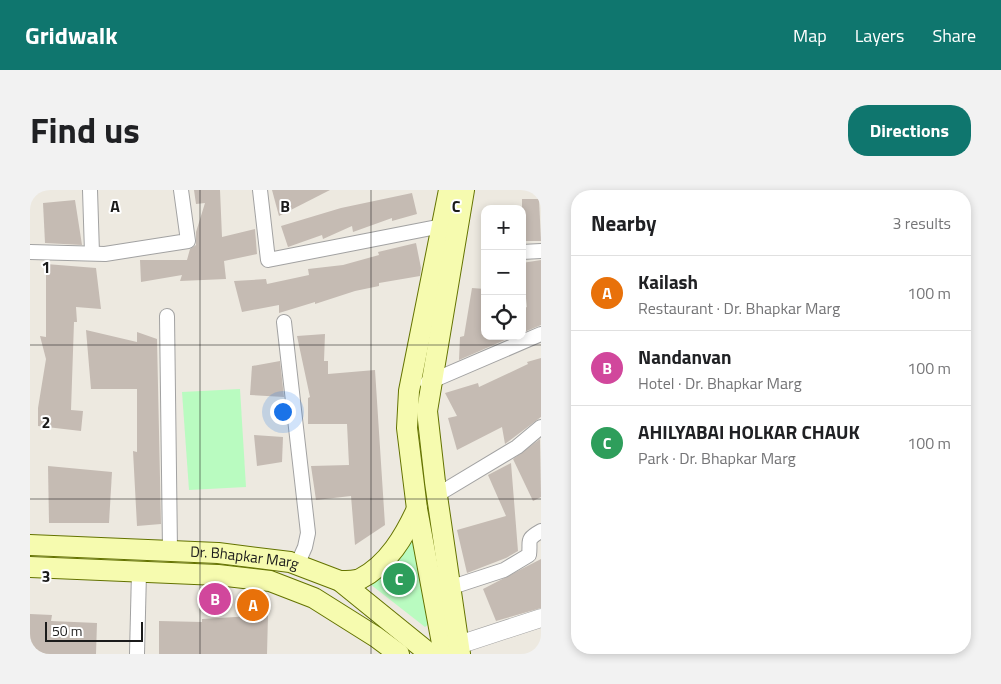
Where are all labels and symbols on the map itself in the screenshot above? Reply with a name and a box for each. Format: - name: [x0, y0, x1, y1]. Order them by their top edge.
- text: A: [110, 194, 120, 218]
- text: B: [280, 194, 290, 218]
- text: C: [452, 194, 461, 218]
- text: 1: [42, 255, 50, 279]
- your location: [270, 399, 296, 425]
- text: 2: [42, 410, 50, 434]
- street label: Dr. Bhapkar Marg: [190, 540, 303, 576]
- pin: C: [383, 560, 415, 598]
- text: 3: [42, 564, 50, 588]
- pin: B: [199, 580, 231, 618]
- pin: A: [237, 586, 269, 624]
- scale bar: [45, 619, 142, 642]

